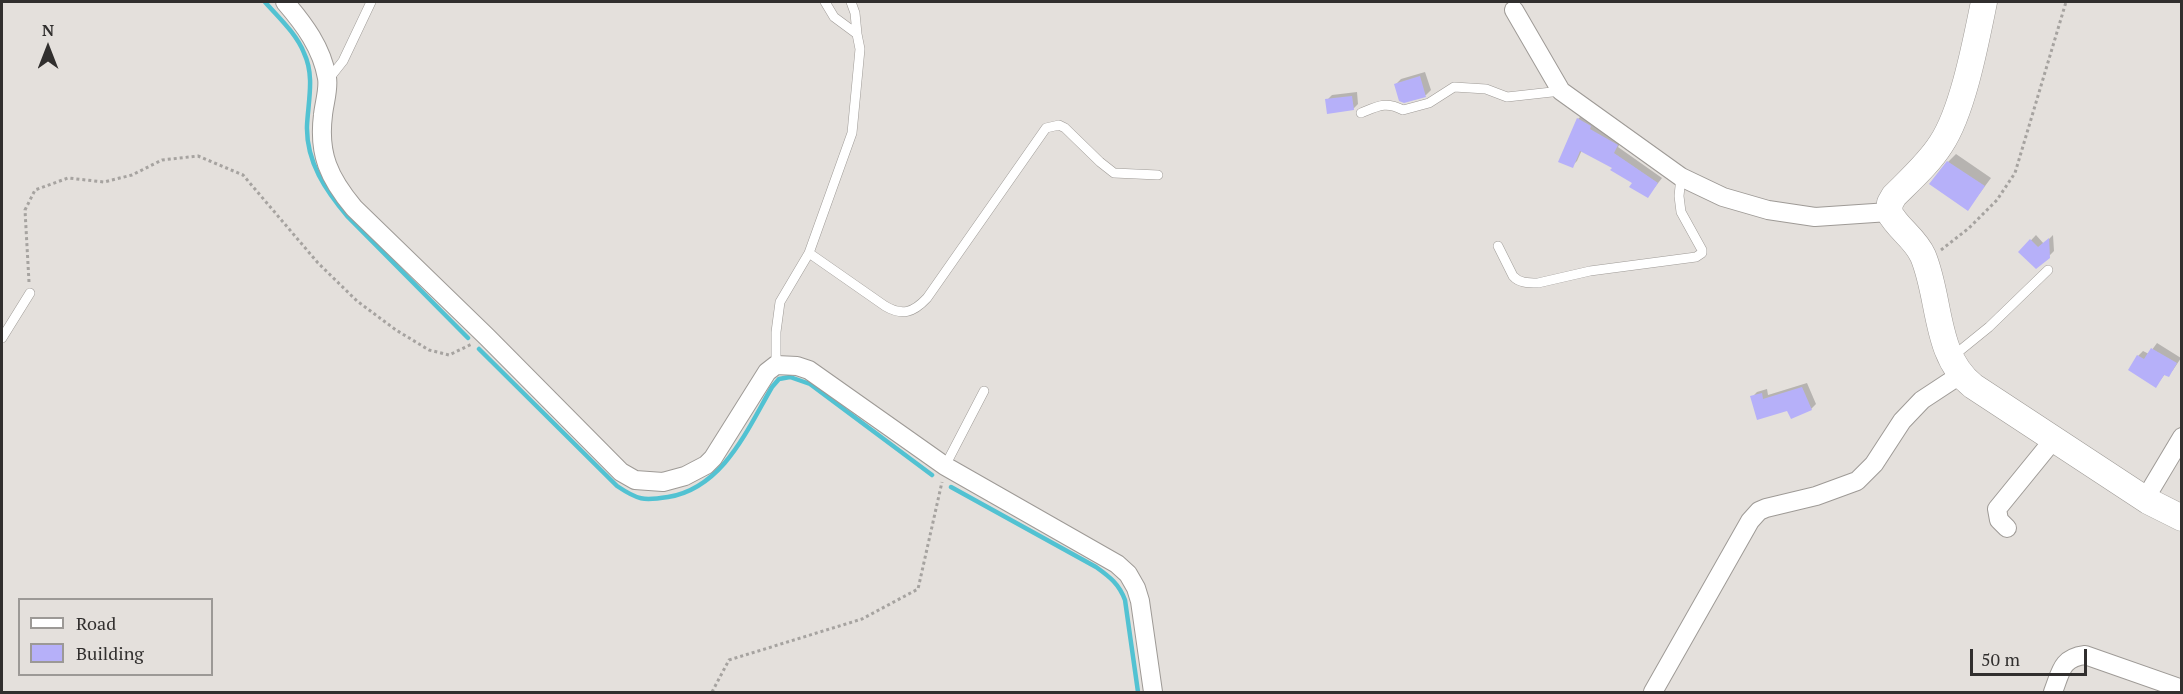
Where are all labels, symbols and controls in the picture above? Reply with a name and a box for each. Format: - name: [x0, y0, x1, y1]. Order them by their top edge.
- north arrow: [18, 18, 78, 78]
- text: N: [42, 19, 54, 41]
- legend: [18, 598, 213, 676]
- text: Road: [76, 611, 116, 635]
- scale bar: [1973, 637, 2090, 675]
- text: Building: [76, 641, 144, 665]
- text: 50 m: [1981, 647, 2020, 671]

